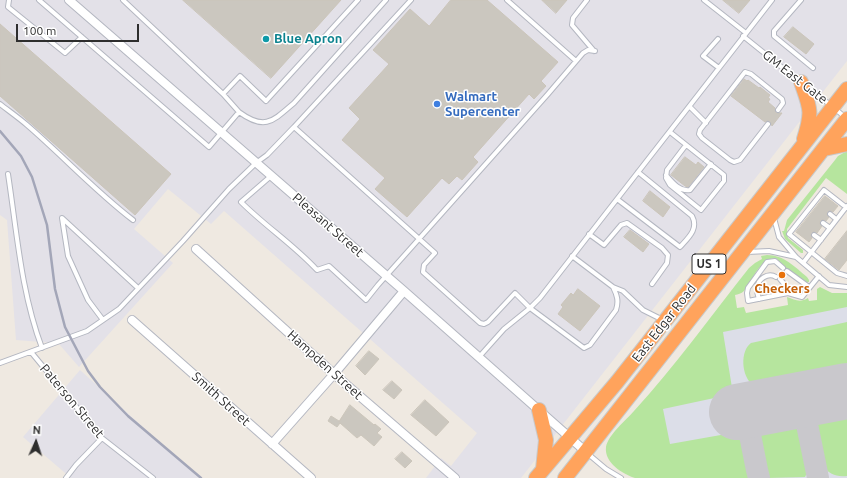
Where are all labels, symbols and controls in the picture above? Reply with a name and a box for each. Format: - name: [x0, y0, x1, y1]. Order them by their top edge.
- scale bar: [18, 16, 141, 42]
- text: 100 m: [23, 24, 56, 37]
- place label: Blue Apron: [274, 31, 342, 47]
- marker: Blue Apron: [261, 34, 271, 44]
- street label: GM East Gate: [759, 47, 831, 107]
- place label: Walmart Supercenter: [445, 89, 520, 120]
- marker: Walmart Supercenter: [432, 99, 442, 109]
- street label: Pleasant Street: [289, 190, 367, 260]
- road number: US 1: [692, 254, 726, 274]
- marker: Checkers: [777, 270, 787, 280]
- street label: East Edgar Road: [629, 281, 699, 365]
- place label: Checkers: [754, 281, 810, 297]
- street label: Hampden Street: [284, 327, 366, 403]
- street label: Paterson Street: [37, 361, 107, 441]
- street label: Smith Street: [189, 369, 253, 429]
- north arrow: [16, 422, 56, 462]
- text: N: [32, 424, 41, 436]

